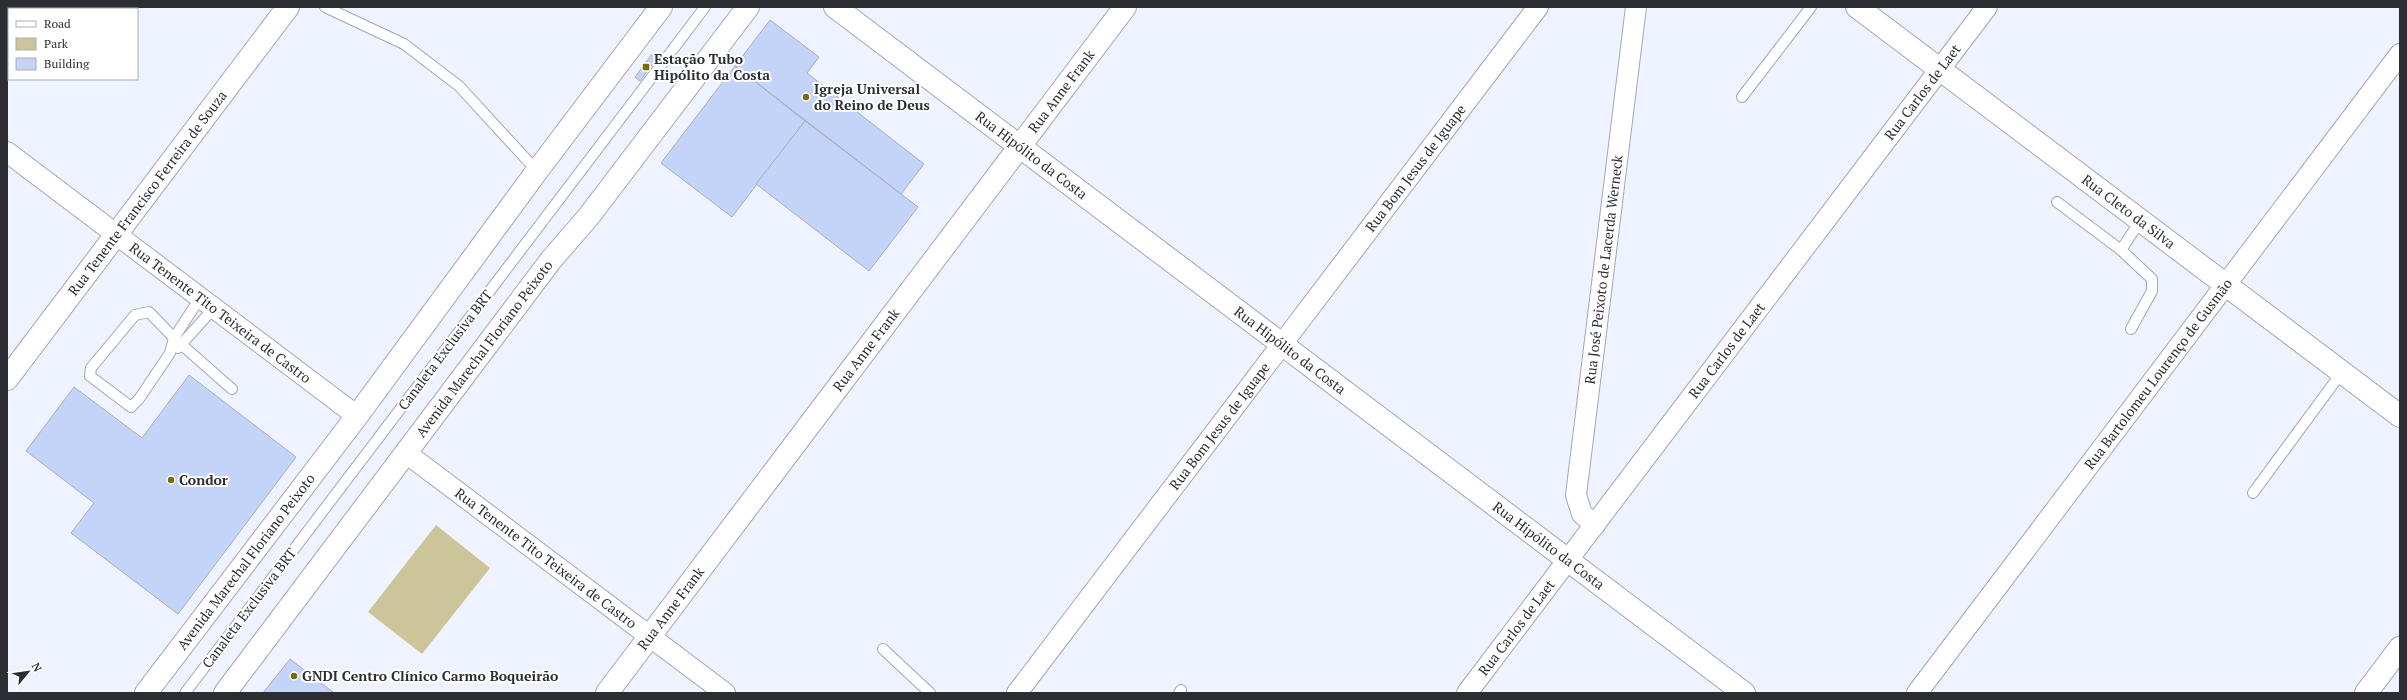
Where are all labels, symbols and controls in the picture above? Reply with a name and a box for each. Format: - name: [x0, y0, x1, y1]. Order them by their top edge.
- legend: [8, 8, 138, 80]
- text: Road: [44, 16, 71, 31]
- text: Park: [44, 36, 69, 51]
- street label: Rua Carlos de Laet: [1880, 39, 1965, 144]
- street label: Rua Anne Frank: [1023, 45, 1099, 136]
- place label: Estação Tubo Hipólito da Costa: [654, 49, 770, 84]
- text: Building: [44, 56, 90, 71]
- marker: Estação Tubo Hipólito da Costa: [641, 62, 651, 72]
- place label: Igreja Universal do Reino de Deus: [814, 79, 930, 114]
- street label: Rua Tenente Francisco Ferreira de Souza: [63, 86, 231, 299]
- marker: Igreja Universal do Reino de Deus: [801, 92, 811, 102]
- street label: Rua Bom Jesus de Iguape: [1361, 100, 1470, 236]
- street label: Rua Hipólito da Costa: [972, 106, 1091, 203]
- street label: Rua José Peixoto de Lacerda Werneck: [1580, 153, 1627, 385]
- street label: Rua Cleto da Silva: [2078, 170, 2180, 253]
- street label: Rua Tenente Tito Teixeira de Castro: [126, 238, 315, 387]
- street label: Avenida Marechal Floriano Peixoto: [411, 256, 557, 441]
- street label: Rua Bartolomeu Lourenço de Gusmão: [2079, 274, 2236, 473]
- street label: Canaleta Exclusiva BRT: [393, 286, 496, 414]
- street label: Rua Carlos de Laet: [1684, 298, 1769, 402]
- street label: Rua Hipólito da Costa: [1231, 302, 1350, 398]
- street label: Rua Anne Frank: [828, 303, 904, 395]
- street label: Rua Bom Jesus de Iguape: [1165, 358, 1274, 494]
- street label: Avenida Marechal Floriano Peixoto: [172, 469, 319, 654]
- place label: Condor: [179, 470, 228, 489]
- marker: Condor: [166, 475, 176, 485]
- street label: Rua Tenente Tito Teixeira de Castro: [451, 483, 641, 633]
- street label: Rua Hipólito da Costa: [1489, 497, 1609, 594]
- street label: Canaleta Exclusiva BRT: [197, 544, 300, 672]
- street label: Rua Anne Frank: [633, 562, 709, 654]
- street label: Rua Carlos de Laet: [1474, 575, 1559, 679]
- north arrow: [8, 652, 48, 692]
- text: N: [29, 660, 45, 675]
- place label: GNDI Centro Clínico Carmo Boqueirão: [302, 666, 558, 685]
- marker: GNDI Centro Clínico Carmo Boqueirão: [289, 671, 299, 681]

